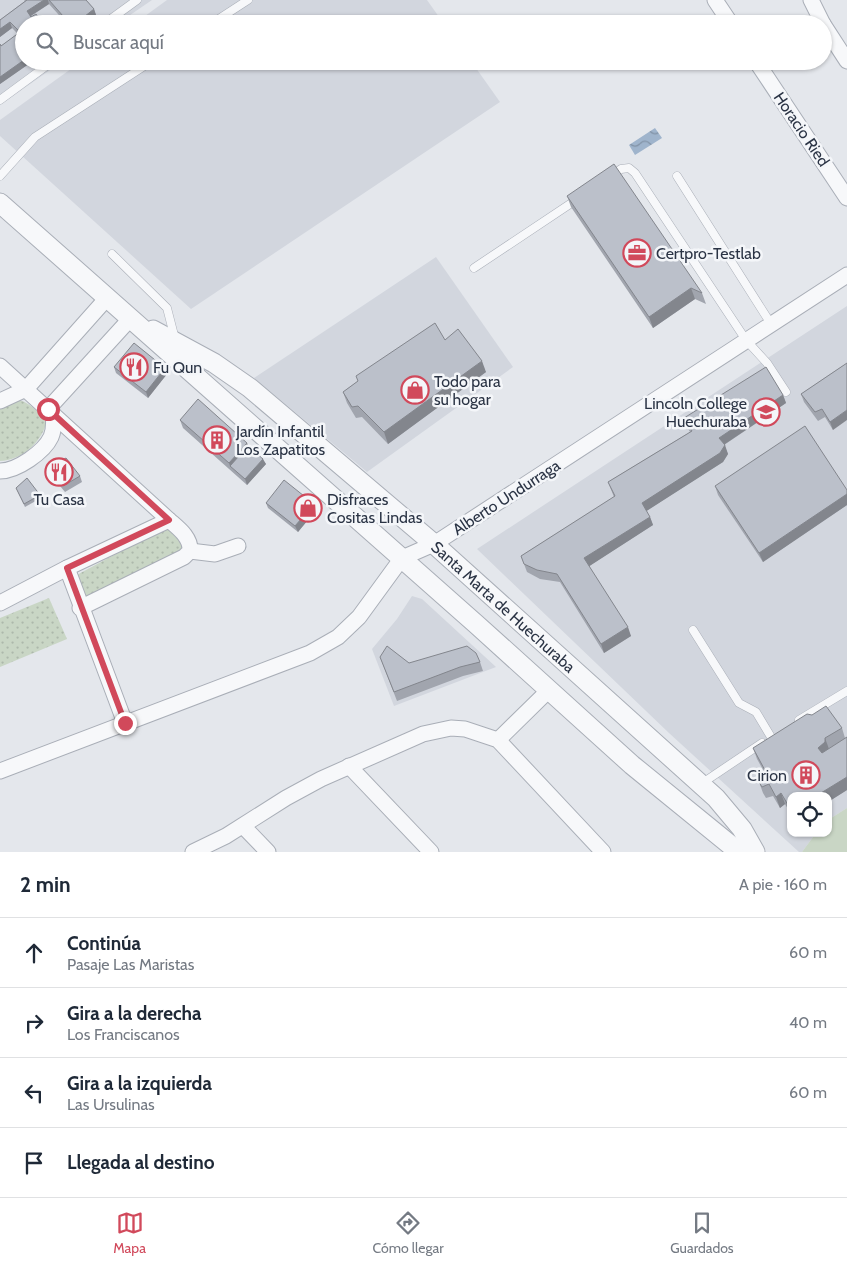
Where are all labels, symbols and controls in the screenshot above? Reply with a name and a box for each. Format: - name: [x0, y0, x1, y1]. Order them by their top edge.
- search box: [15, 15, 832, 70]
- icon: search: [33, 29, 61, 57]
- text: Buscar aquí: [73, 31, 164, 54]
- street label: Horacio Ried: [770, 89, 833, 170]
- office icon: Certpro-Testlab: [622, 238, 652, 268]
- place label: Certpro-Testlab: [656, 244, 761, 263]
- restaurant icon: Fu Qun: [119, 352, 149, 382]
- place label: Fu Qun: [153, 358, 202, 377]
- place label: Todo para su hogar: [434, 372, 501, 409]
- shop icon: Todo para su hogar: [400, 375, 430, 405]
- place label: Lincoln College Huechuraba: [644, 394, 747, 431]
- school or university icon: Lincoln College Huechuraba: [751, 397, 781, 427]
- route start: [37, 398, 60, 421]
- place label: Jardín Infantil Los Zapatitos: [235, 422, 326, 459]
- building icon: Jardín Infantil Los Zapatitos: [202, 425, 232, 455]
- street label: Alberto Undurraga: [449, 455, 564, 539]
- restaurant icon: Tu Casa: [44, 457, 74, 487]
- place label: Tu Casa: [34, 490, 85, 509]
- place label: Disfraces Cositas Lindas: [327, 490, 423, 527]
- shop icon: Disfraces Cositas Lindas: [293, 493, 323, 523]
- street label: Santa Marta de Huechuraba: [427, 537, 579, 677]
- route end: [114, 712, 137, 735]
- building icon: Cirion: [791, 760, 821, 790]
- place label: Cirion: [747, 766, 787, 785]
- map controls: [787, 792, 832, 837]
- button: locate: [787, 792, 832, 837]
- text: 2 min: [20, 872, 71, 897]
- text: A pie · 160 m: [739, 875, 827, 894]
- text: Continúa: [67, 932, 141, 955]
- icon: ahead: [20, 939, 48, 967]
- text: 60 m: [789, 943, 827, 962]
- text: Pasaje Las Maristas: [67, 955, 194, 974]
- text: Gira a la derecha: [67, 1002, 202, 1025]
- icon: right: [20, 1009, 48, 1037]
- text: 40 m: [789, 1013, 827, 1032]
- text: Los Franciscanos: [67, 1025, 180, 1044]
- text: Gira a la izquierda: [67, 1072, 212, 1095]
- icon: left: [20, 1079, 48, 1107]
- text: 60 m: [789, 1083, 827, 1102]
- text: Las Ursulinas: [67, 1095, 155, 1114]
- icon: arrive: [20, 1149, 48, 1177]
- text: Llegada al destino: [67, 1151, 214, 1174]
- tab: Mapa: [113, 1209, 146, 1257]
- tab: Cómo llegar: [373, 1209, 444, 1257]
- tab: Guardados: [670, 1209, 734, 1257]

